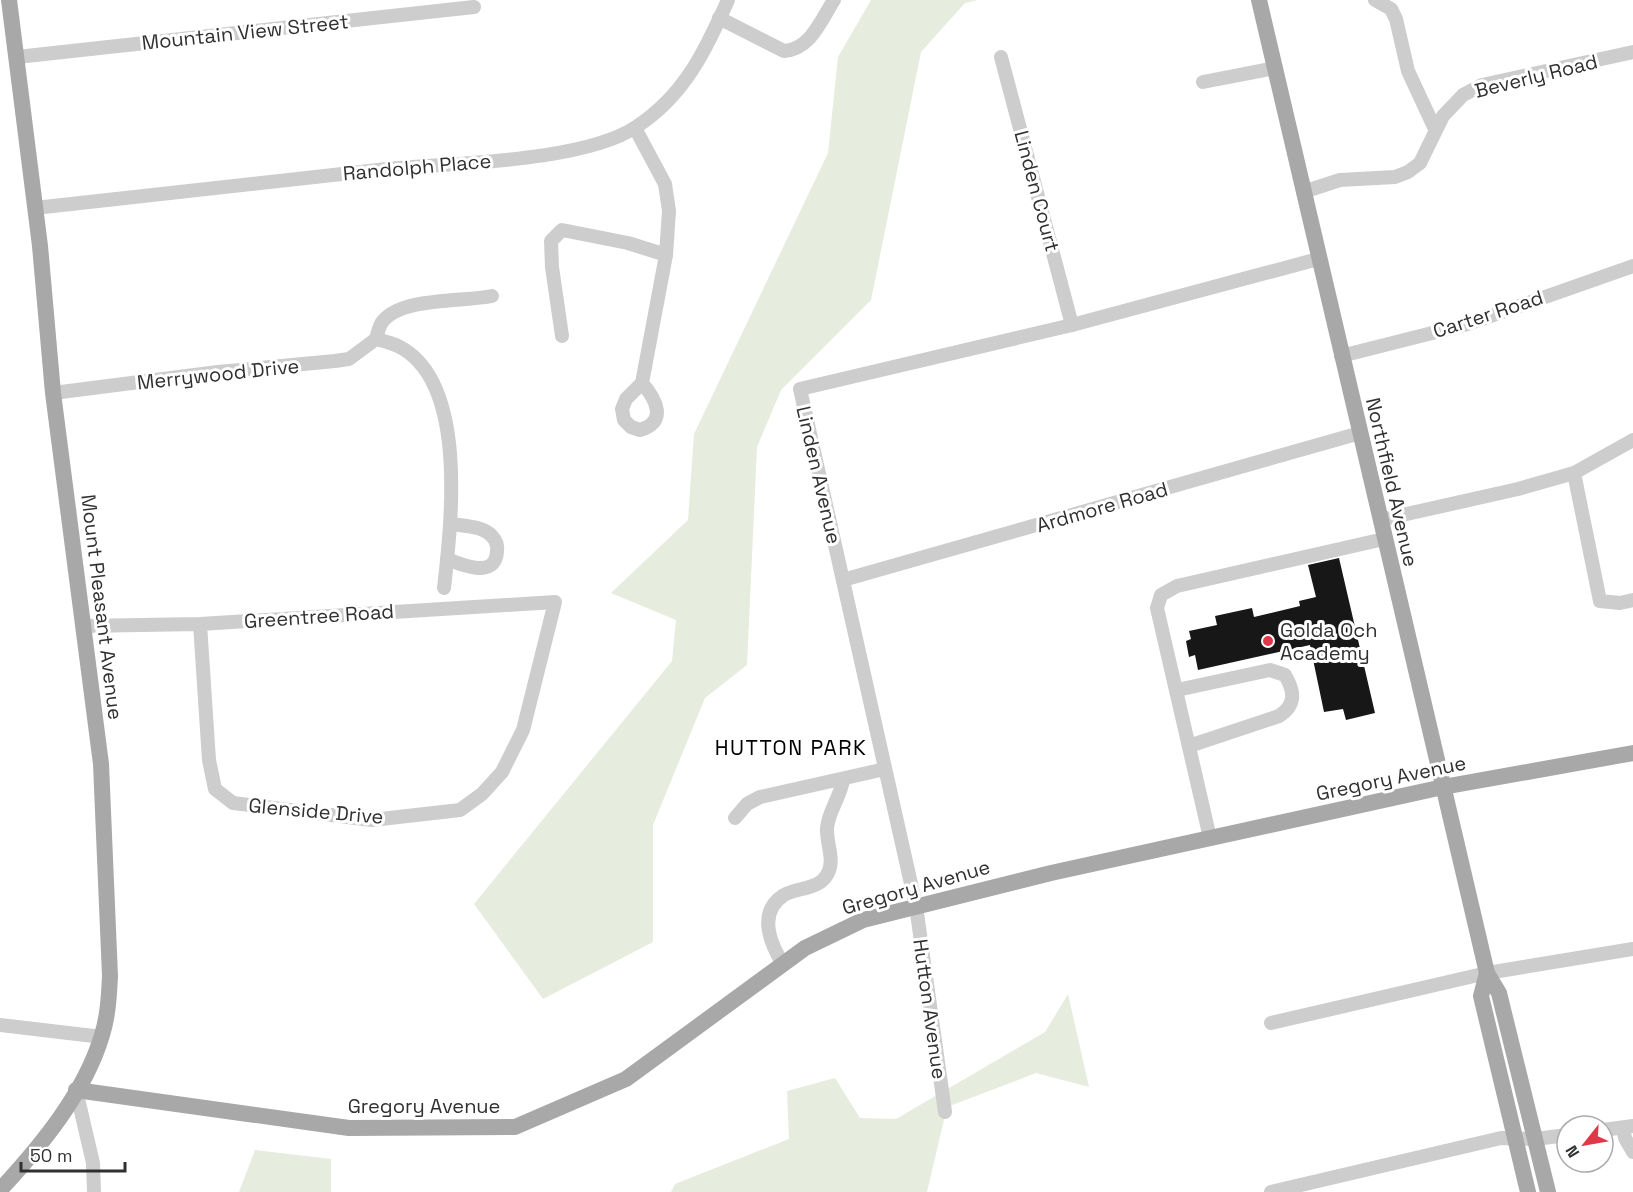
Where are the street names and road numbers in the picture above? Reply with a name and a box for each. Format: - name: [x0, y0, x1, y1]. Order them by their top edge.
- street label: Mountain View Street: [140, 8, 350, 56]
- street label: Beverly Road: [1472, 48, 1600, 104]
- street label: Linden Court: [1008, 128, 1066, 254]
- street label: Randolph Place: [342, 148, 492, 186]
- street label: Carter Road: [1430, 284, 1546, 344]
- street label: Merrywood Drive: [136, 353, 300, 395]
- street label: Northfield Avenue: [1360, 395, 1424, 569]
- street label: Linden Avenue: [791, 404, 847, 546]
- street label: Ardmore Road: [1033, 476, 1171, 538]
- street label: Mount Pleasant Avenue: [75, 493, 129, 721]
- street label: Greentree Road: [243, 598, 395, 634]
- street label: Gregory Avenue: [1314, 749, 1468, 807]
- street label: Glenside Drive: [247, 792, 385, 830]
- street label: Gregory Avenue: [839, 853, 993, 921]
- street label: Hutton Avenue: [907, 937, 953, 1081]
- street label: Gregory Avenue: [348, 1093, 500, 1119]

